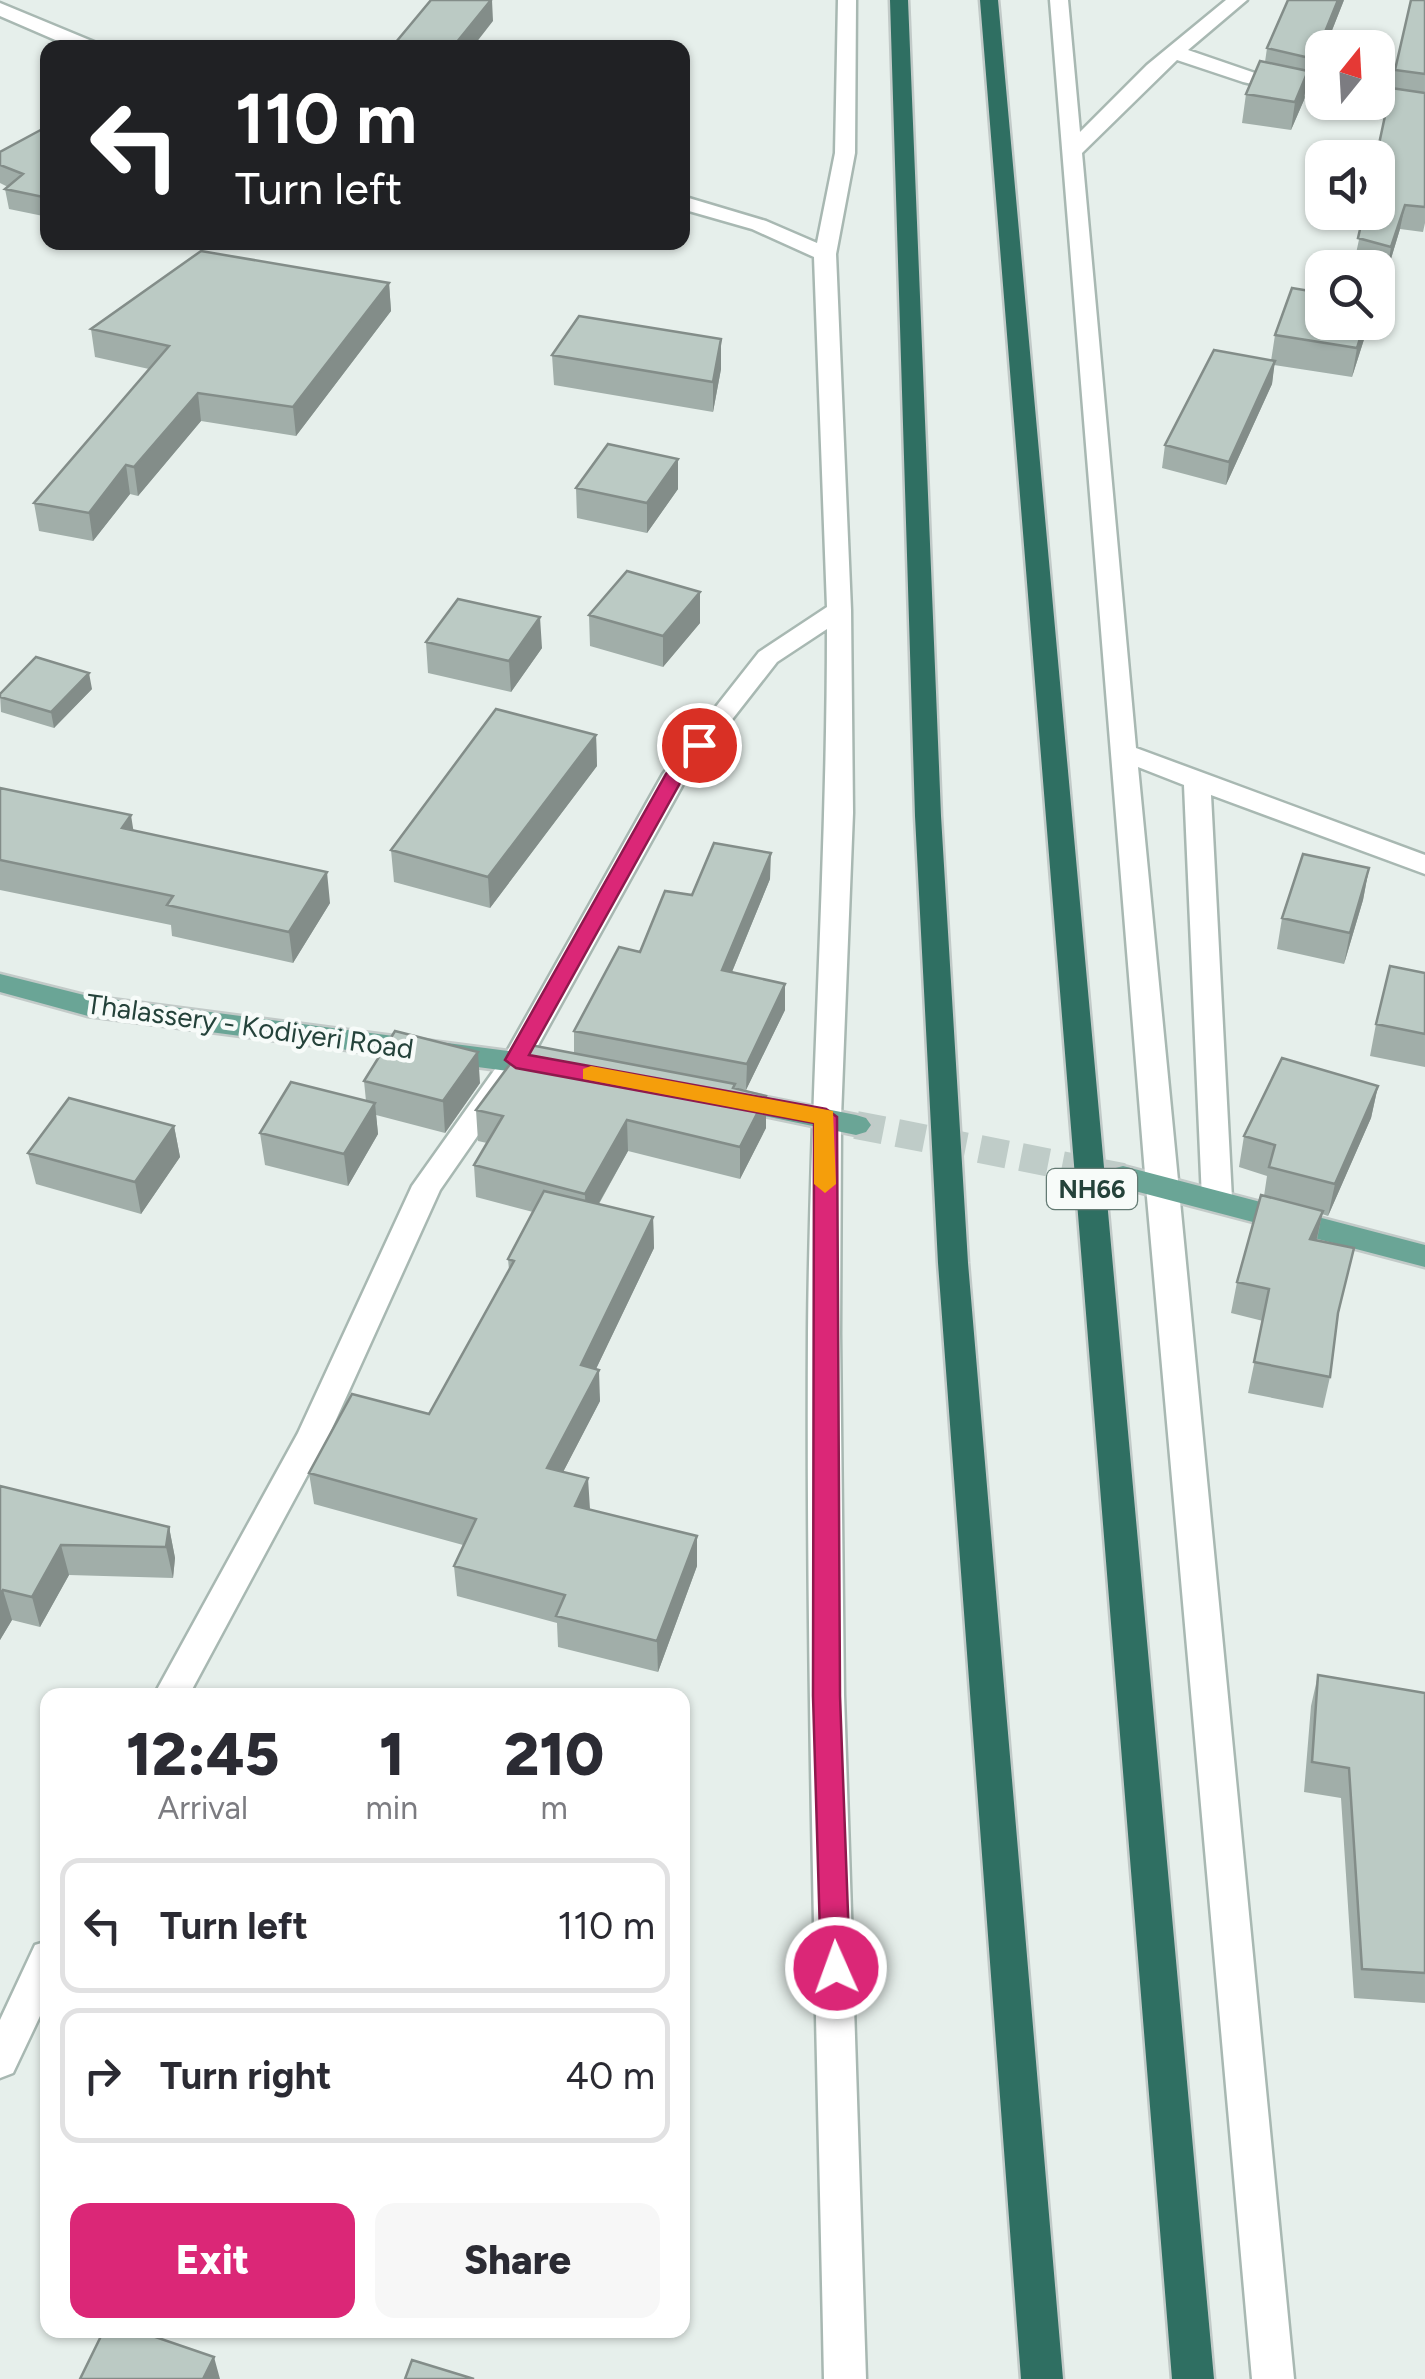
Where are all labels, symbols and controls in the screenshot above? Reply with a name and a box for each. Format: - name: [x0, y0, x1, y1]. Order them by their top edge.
- north arrow: [1305, 30, 1395, 120]
- map controls: [1305, 30, 1395, 340]
- text: 110 m: [235, 76, 417, 161]
- icon: left: [70, 80, 200, 210]
- button: sound: [1305, 140, 1395, 230]
- text: Turn left: [235, 161, 402, 215]
- button: search: [1305, 250, 1395, 340]
- pin: [657, 703, 742, 788]
- icon: arrive: [672, 718, 727, 773]
- street label: Thalassery - Kodiyeri Road: [84, 986, 416, 1066]
- road number: NH66: [1047, 1169, 1137, 1209]
- text: 12:45: [126, 1718, 280, 1790]
- text: 1: [379, 1718, 405, 1790]
- text: 210: [504, 1718, 604, 1790]
- text: Arrival: [158, 1789, 248, 1827]
- text: min: [366, 1789, 418, 1827]
- text: m: [540, 1789, 568, 1827]
- icon: left: [75, 1898, 130, 1953]
- text: Turn left: [160, 1903, 308, 1949]
- text: 110 m: [558, 1903, 655, 1949]
- position arrow: [784, 1916, 888, 2020]
- icon: right: [75, 2048, 130, 2103]
- text: Turn right: [160, 2053, 332, 2099]
- text: 40 m: [565, 2053, 655, 2099]
- button: Exit: [70, 2203, 355, 2318]
- button: Share: [375, 2203, 660, 2318]

